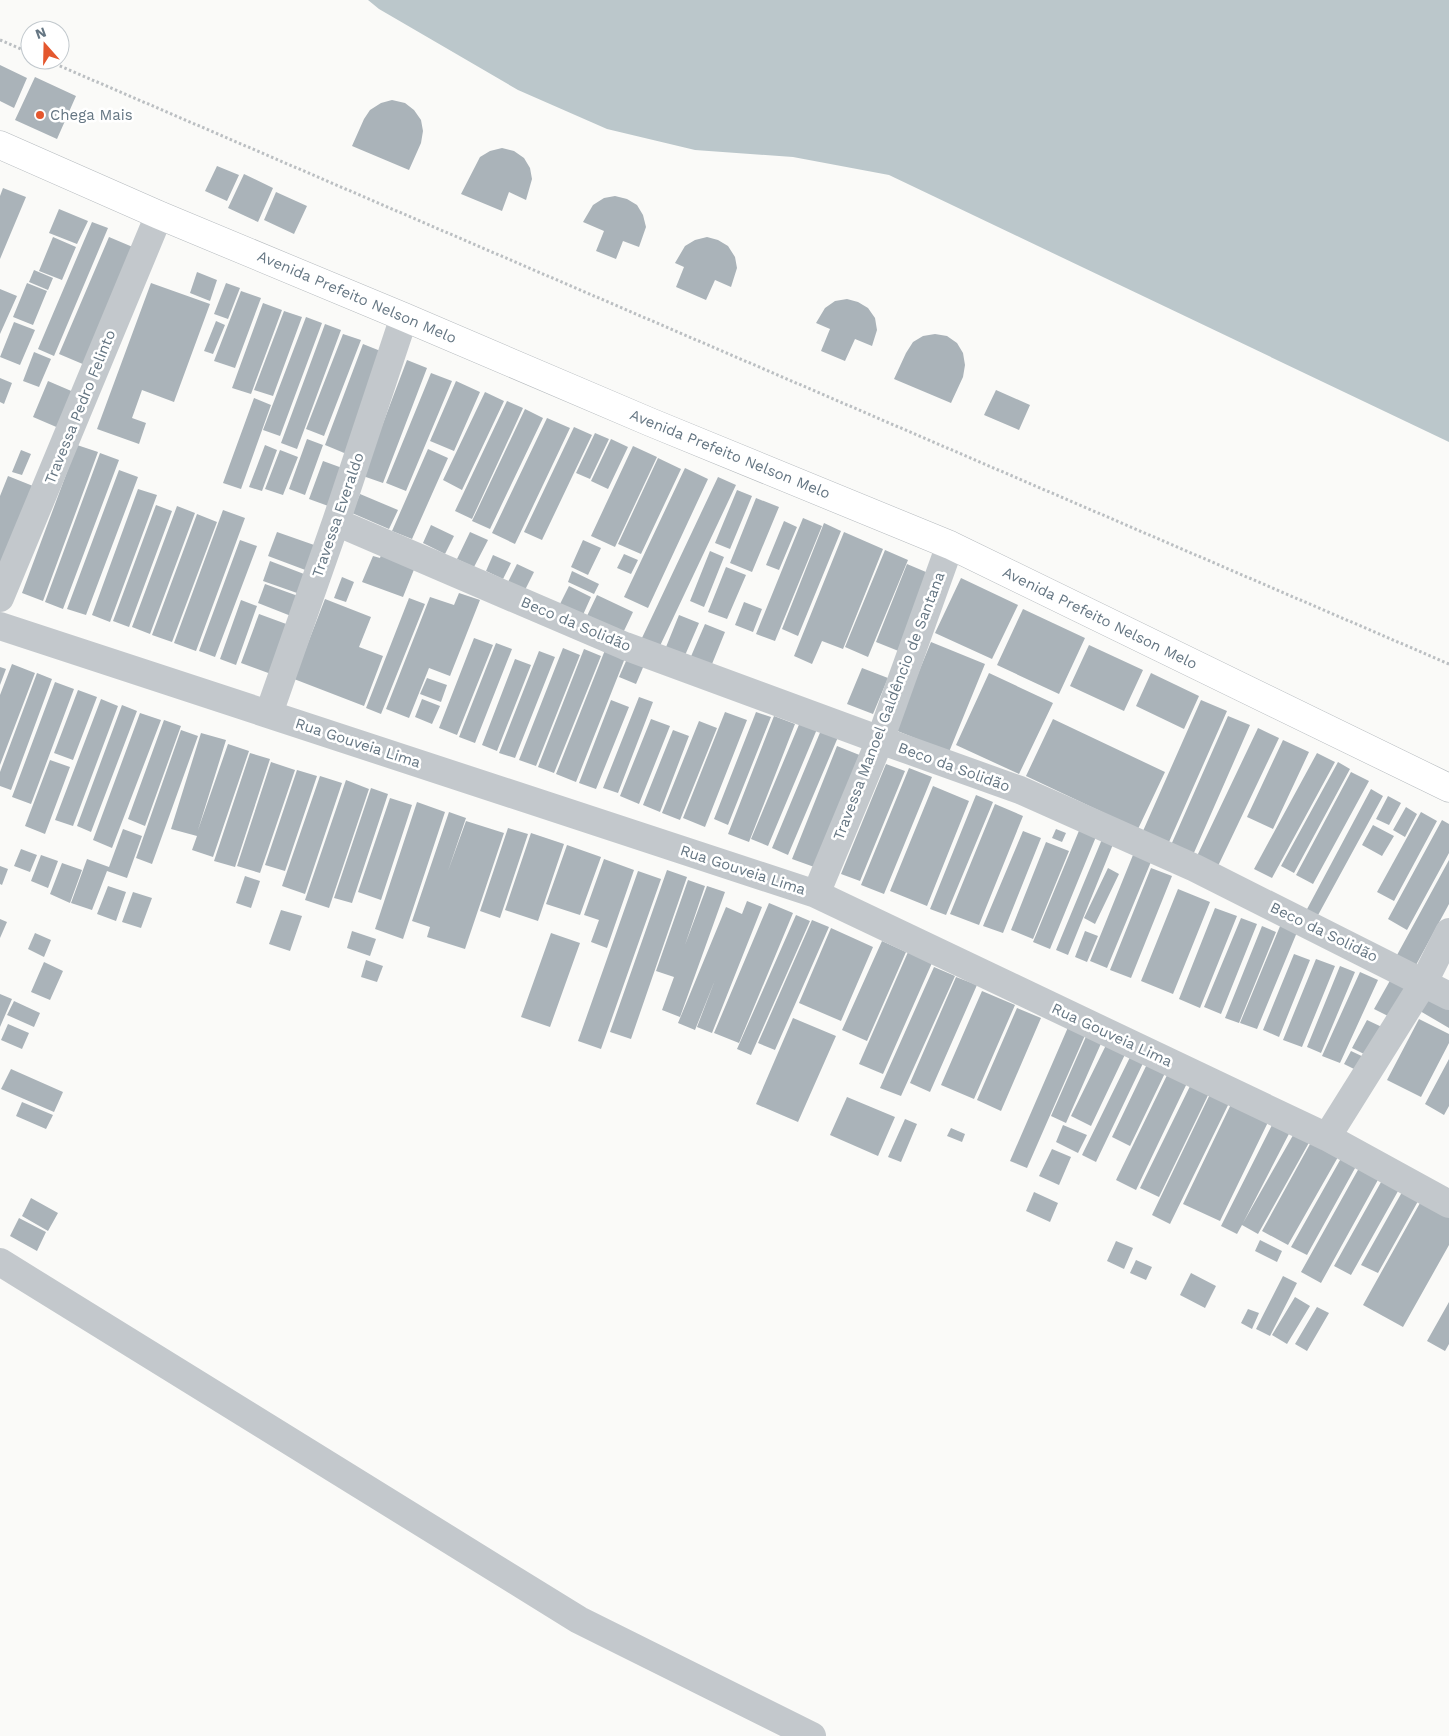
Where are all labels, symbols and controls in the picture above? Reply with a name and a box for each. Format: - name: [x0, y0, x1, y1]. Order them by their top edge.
- north arrow: [20, 20, 70, 70]
- text: N: [33, 23, 48, 42]
- place label: Chega Mais: [50, 106, 133, 124]
- marker: Chega Mais: [34, 109, 46, 121]
- street label: Avenida Prefeito Nelson Melo: [255, 247, 459, 347]
- street label: Travessa Pedro Felinto: [41, 327, 119, 487]
- street label: Avenida Prefeito Nelson Melo: [627, 405, 833, 503]
- street label: Travessa Everaldo: [308, 450, 368, 580]
- street label: Avenida Prefeito Nelson Melo: [1000, 563, 1200, 673]
- street label: Travessa Manoel Galdêncio de Santana: [829, 569, 949, 843]
- street label: Beco da Solidão: [518, 593, 634, 655]
- street label: Rua Gouveia Lima: [293, 714, 424, 772]
- street label: Beco da Solidão: [896, 738, 1012, 796]
- street label: Rua Gouveia Lima: [678, 841, 809, 899]
- street label: Beco da Solidão: [1267, 898, 1381, 966]
- street label: Rua Gouveia Lima: [1049, 999, 1176, 1071]

